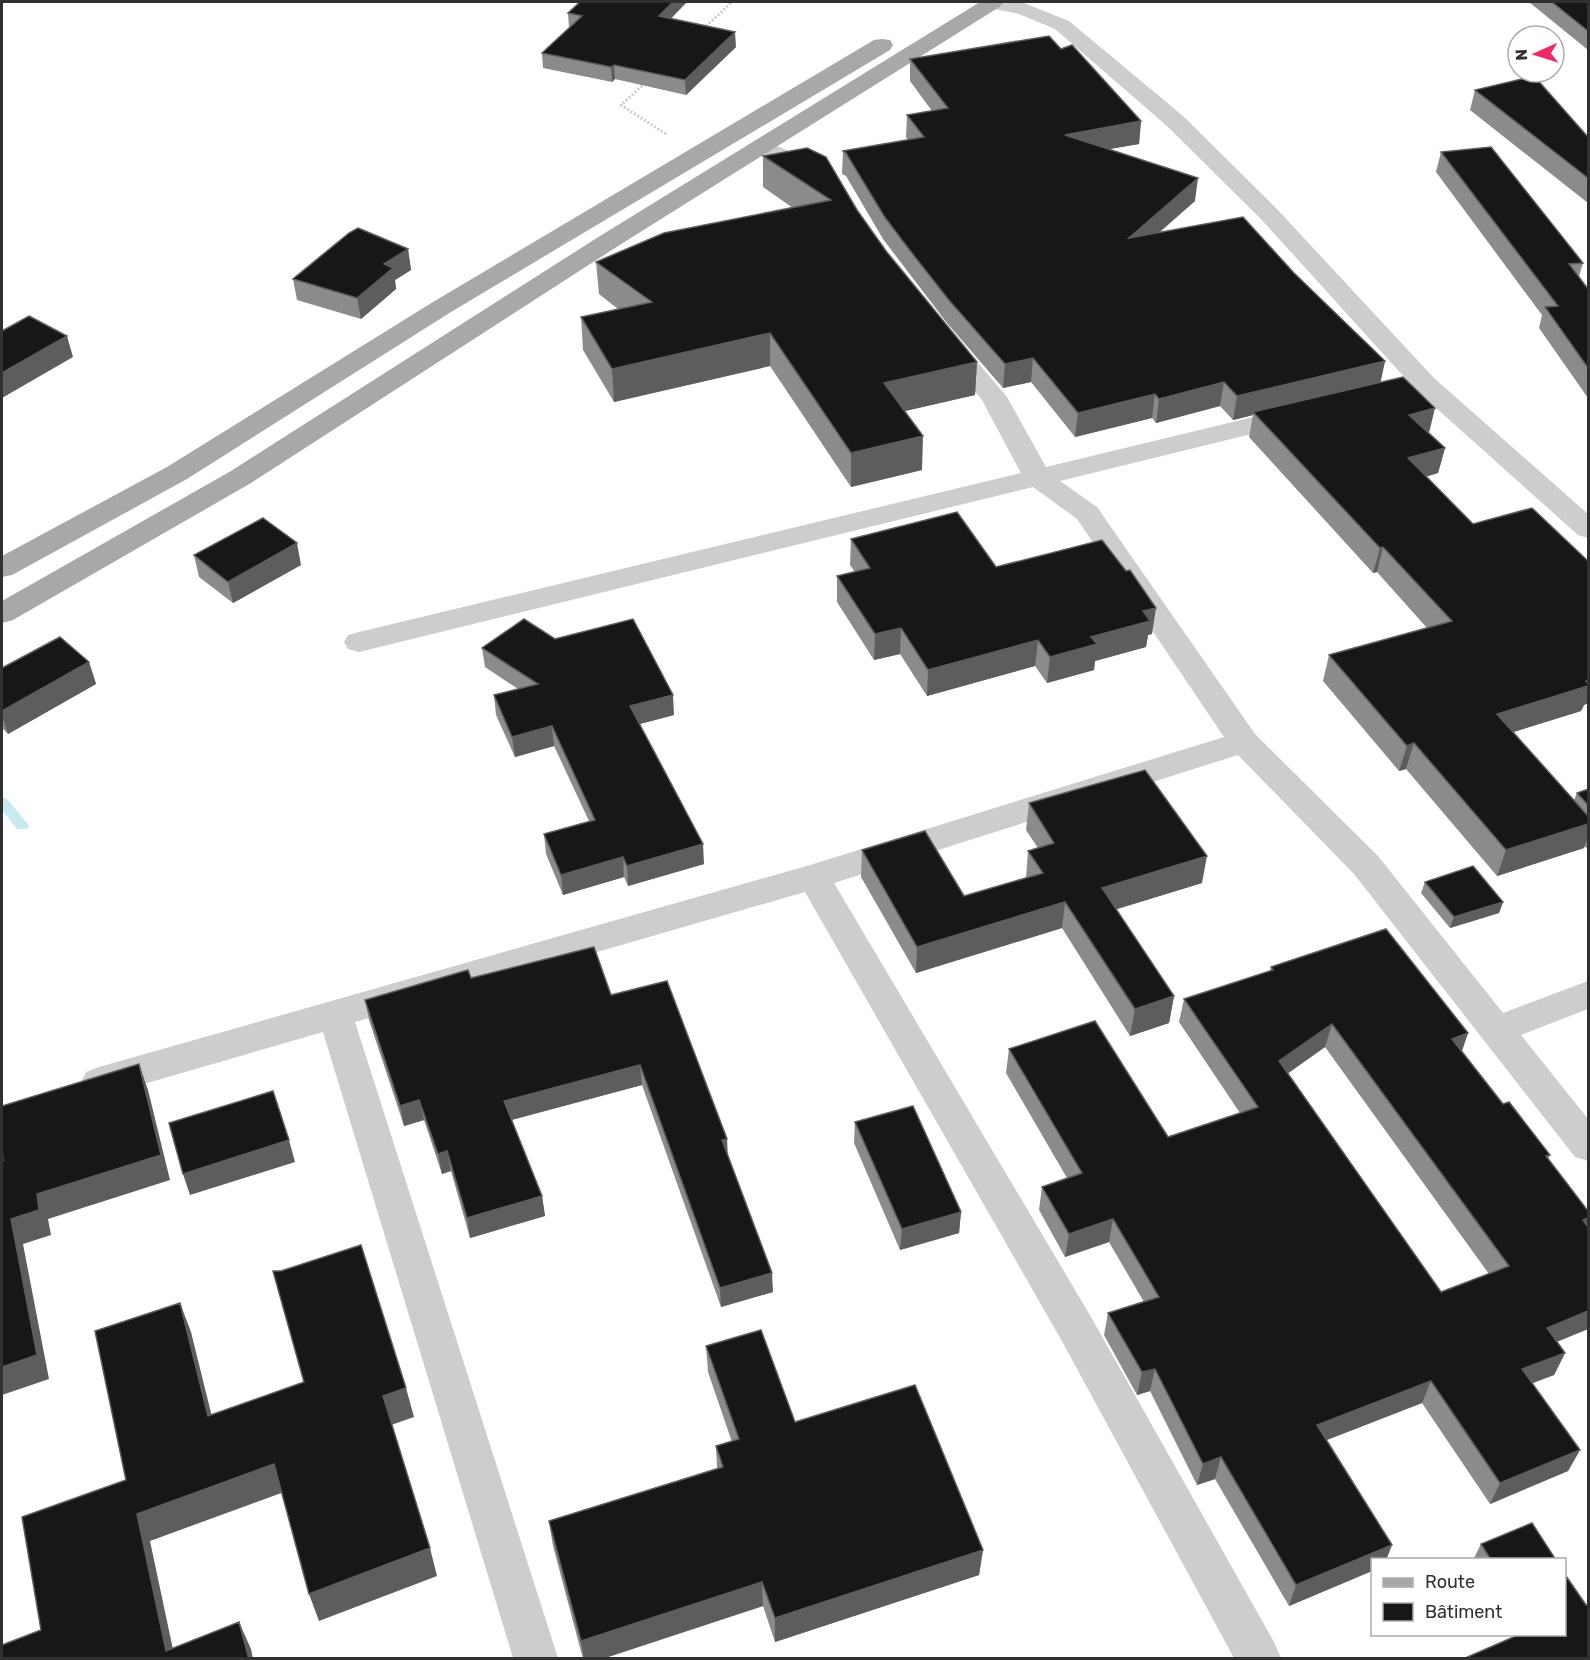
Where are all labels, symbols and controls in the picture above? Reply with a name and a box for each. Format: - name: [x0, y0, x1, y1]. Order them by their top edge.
- north arrow: [1506, 24, 1566, 84]
- text: N: [1512, 49, 1531, 61]
- legend: [1371, 1558, 1566, 1636]
- text: Route: [1425, 1571, 1475, 1593]
- text: Bâtiment: [1425, 1601, 1502, 1623]

